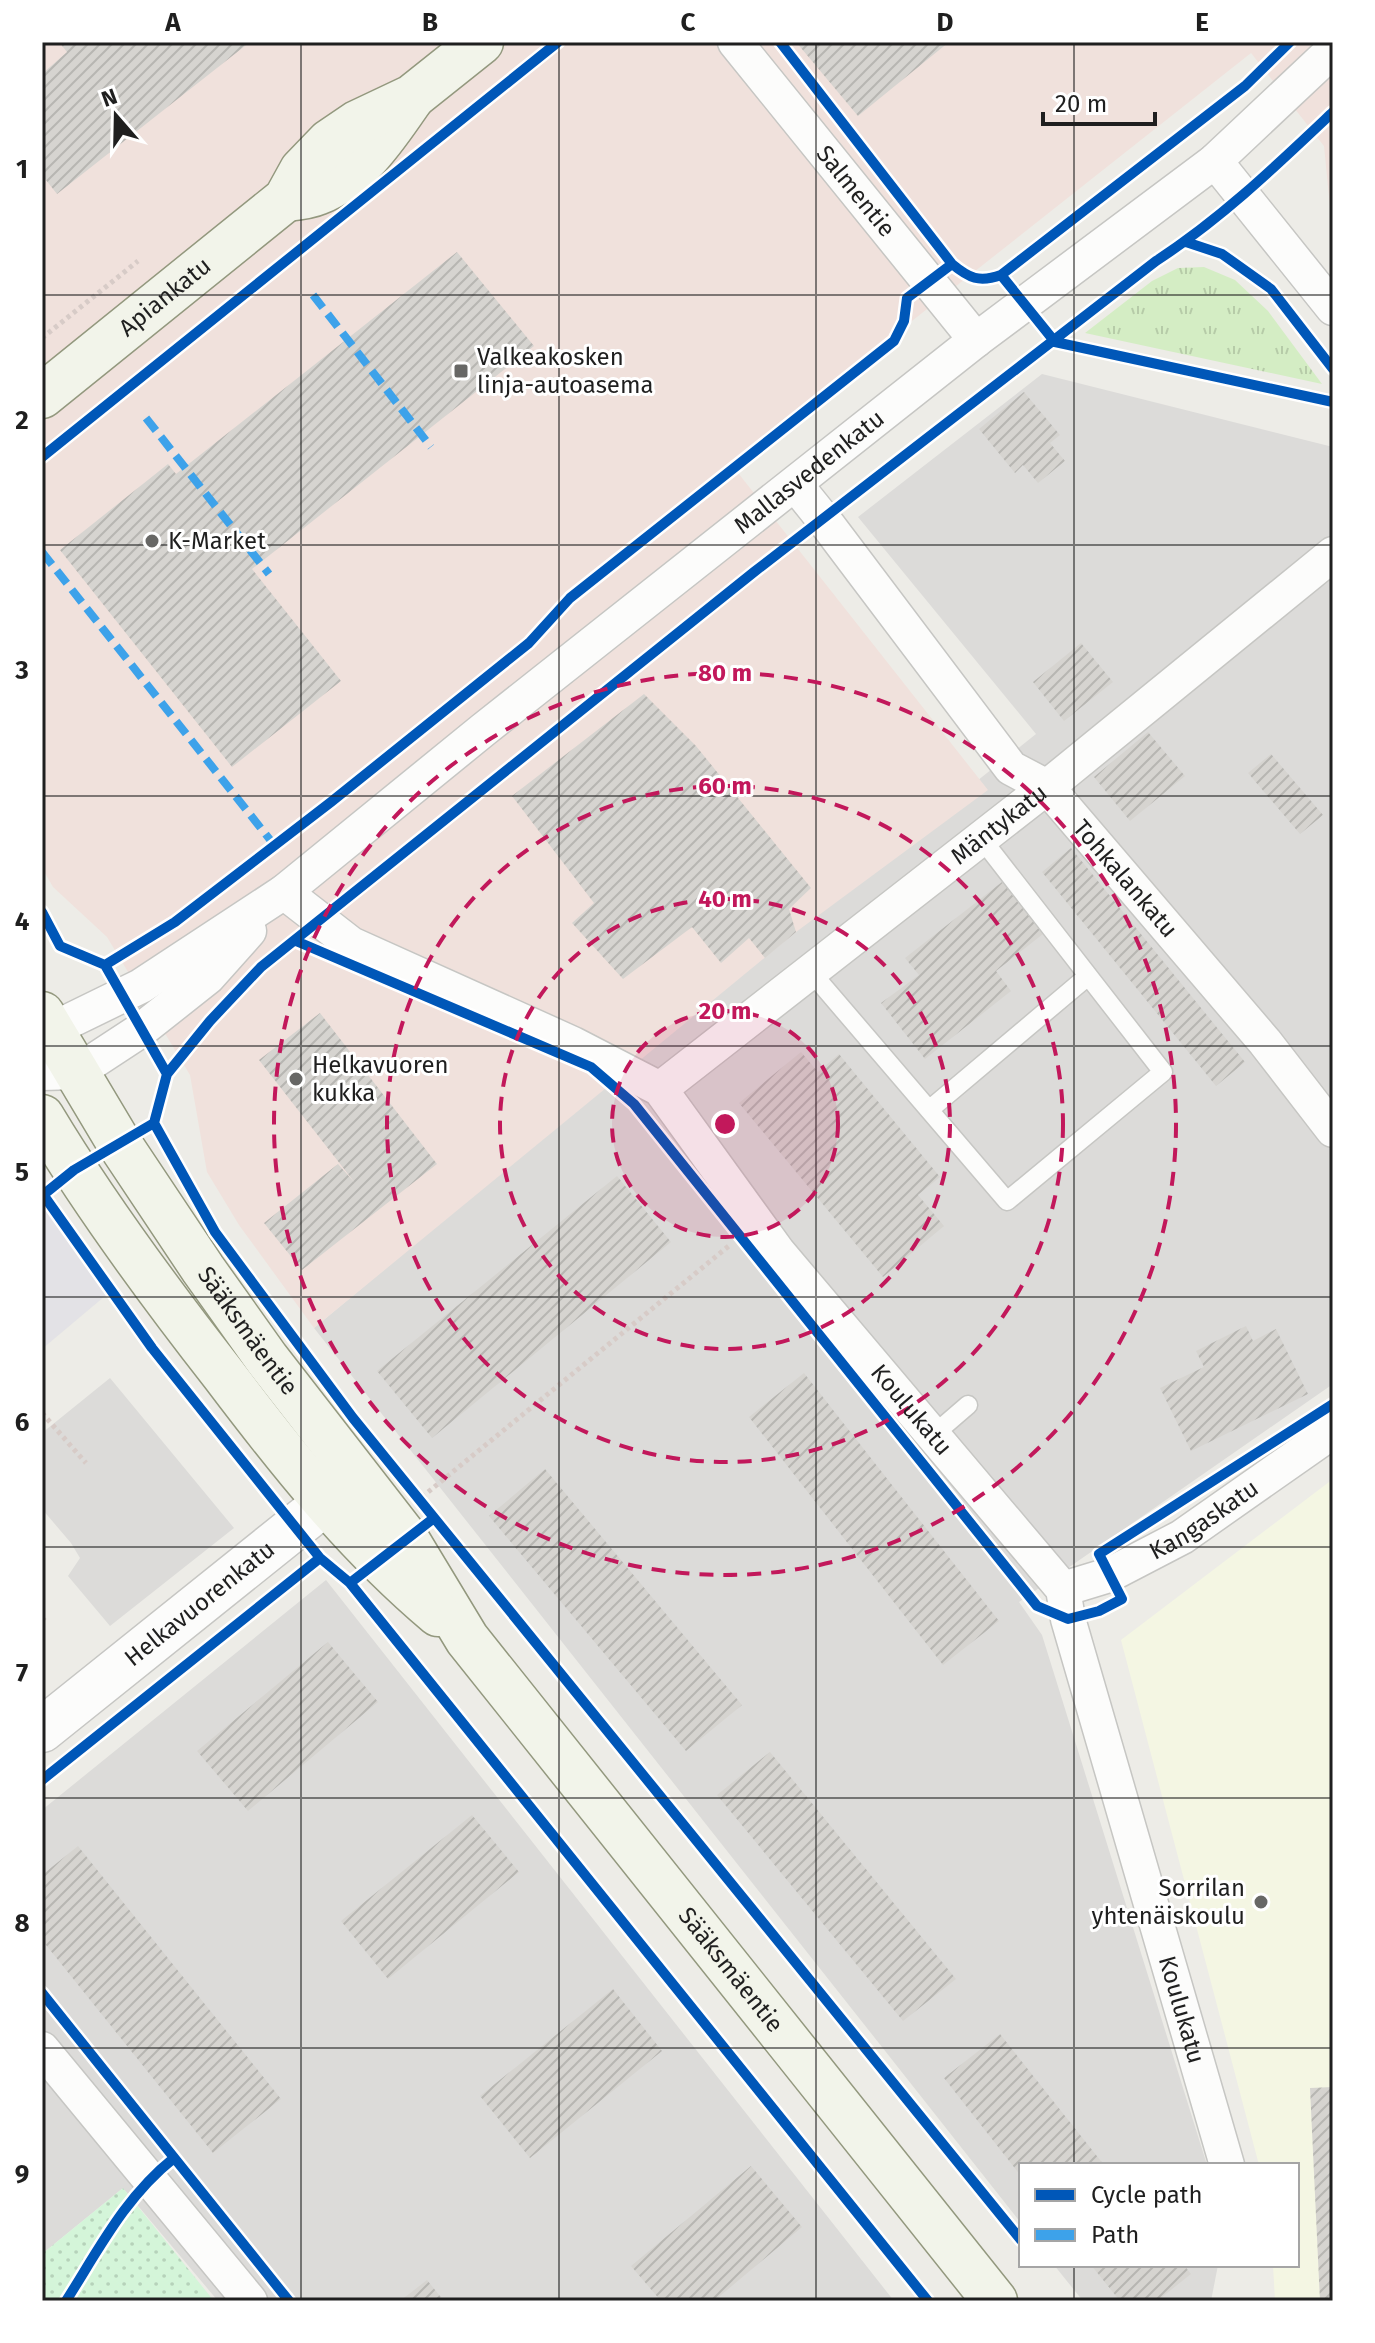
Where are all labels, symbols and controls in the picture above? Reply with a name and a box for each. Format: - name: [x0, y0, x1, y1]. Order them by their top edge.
- text: A: [164, 7, 181, 38]
- text: B: [422, 7, 438, 38]
- text: C: [681, 7, 696, 38]
- text: D: [937, 7, 954, 38]
- text: E: [1195, 7, 1209, 38]
- north arrow: [76, 76, 156, 156]
- scale bar: [1043, 76, 1155, 126]
- text: N: [98, 82, 121, 113]
- text: 20 m: [1055, 90, 1107, 118]
- street label: Salmentie: [810, 140, 901, 243]
- text: 1: [16, 154, 28, 185]
- street label: Apiankatu: [114, 251, 216, 342]
- place label: Valkeakosken linja-autoasema: [477, 343, 654, 399]
- marker: Valkeakosken linja-autoasema: [452, 362, 470, 380]
- street label: Mallasvedenkatu: [729, 404, 890, 540]
- text: 2: [15, 405, 29, 436]
- place label: K-Market: [168, 527, 266, 555]
- marker: K-Market: [143, 532, 161, 550]
- text: 3: [14, 655, 29, 686]
- text: 80 m: [698, 659, 752, 687]
- text: 60 m: [698, 772, 752, 800]
- street label: Mäntykatu: [946, 778, 1052, 871]
- street label: Tohkalankatu: [1067, 814, 1183, 943]
- text: 40 m: [698, 885, 752, 913]
- text: 4: [15, 906, 30, 937]
- text: 20 m: [699, 997, 751, 1025]
- place label: Helkavuoren kukka: [312, 1051, 449, 1107]
- marker: Helkavuoren kukka: [287, 1070, 305, 1088]
- centre of rings: [711, 1110, 739, 1138]
- text: 5: [15, 1157, 29, 1188]
- street label: Sääksmäentie: [192, 1261, 304, 1401]
- street label: Koulukatu: [865, 1358, 958, 1461]
- text: 6: [15, 1407, 30, 1438]
- street label: Kangaskatu: [1145, 1474, 1264, 1565]
- street label: Helkavuorenkatu: [119, 1535, 280, 1672]
- text: 7: [16, 1658, 28, 1689]
- place label: Sorrilan yhtenäiskoulu: [1092, 1874, 1245, 1930]
- marker: Sorrilan yhtenäiskoulu: [1252, 1893, 1270, 1911]
- street label: Sääksmäentie: [673, 1902, 789, 2038]
- text: 8: [14, 1908, 30, 1939]
- street label: Koulukatu: [1153, 1953, 1211, 2066]
- text: 9: [15, 2159, 29, 2190]
- legend: [1019, 2163, 1299, 2267]
- text: Cycle path: [1091, 2181, 1203, 2209]
- text: Path: [1091, 2221, 1139, 2249]

